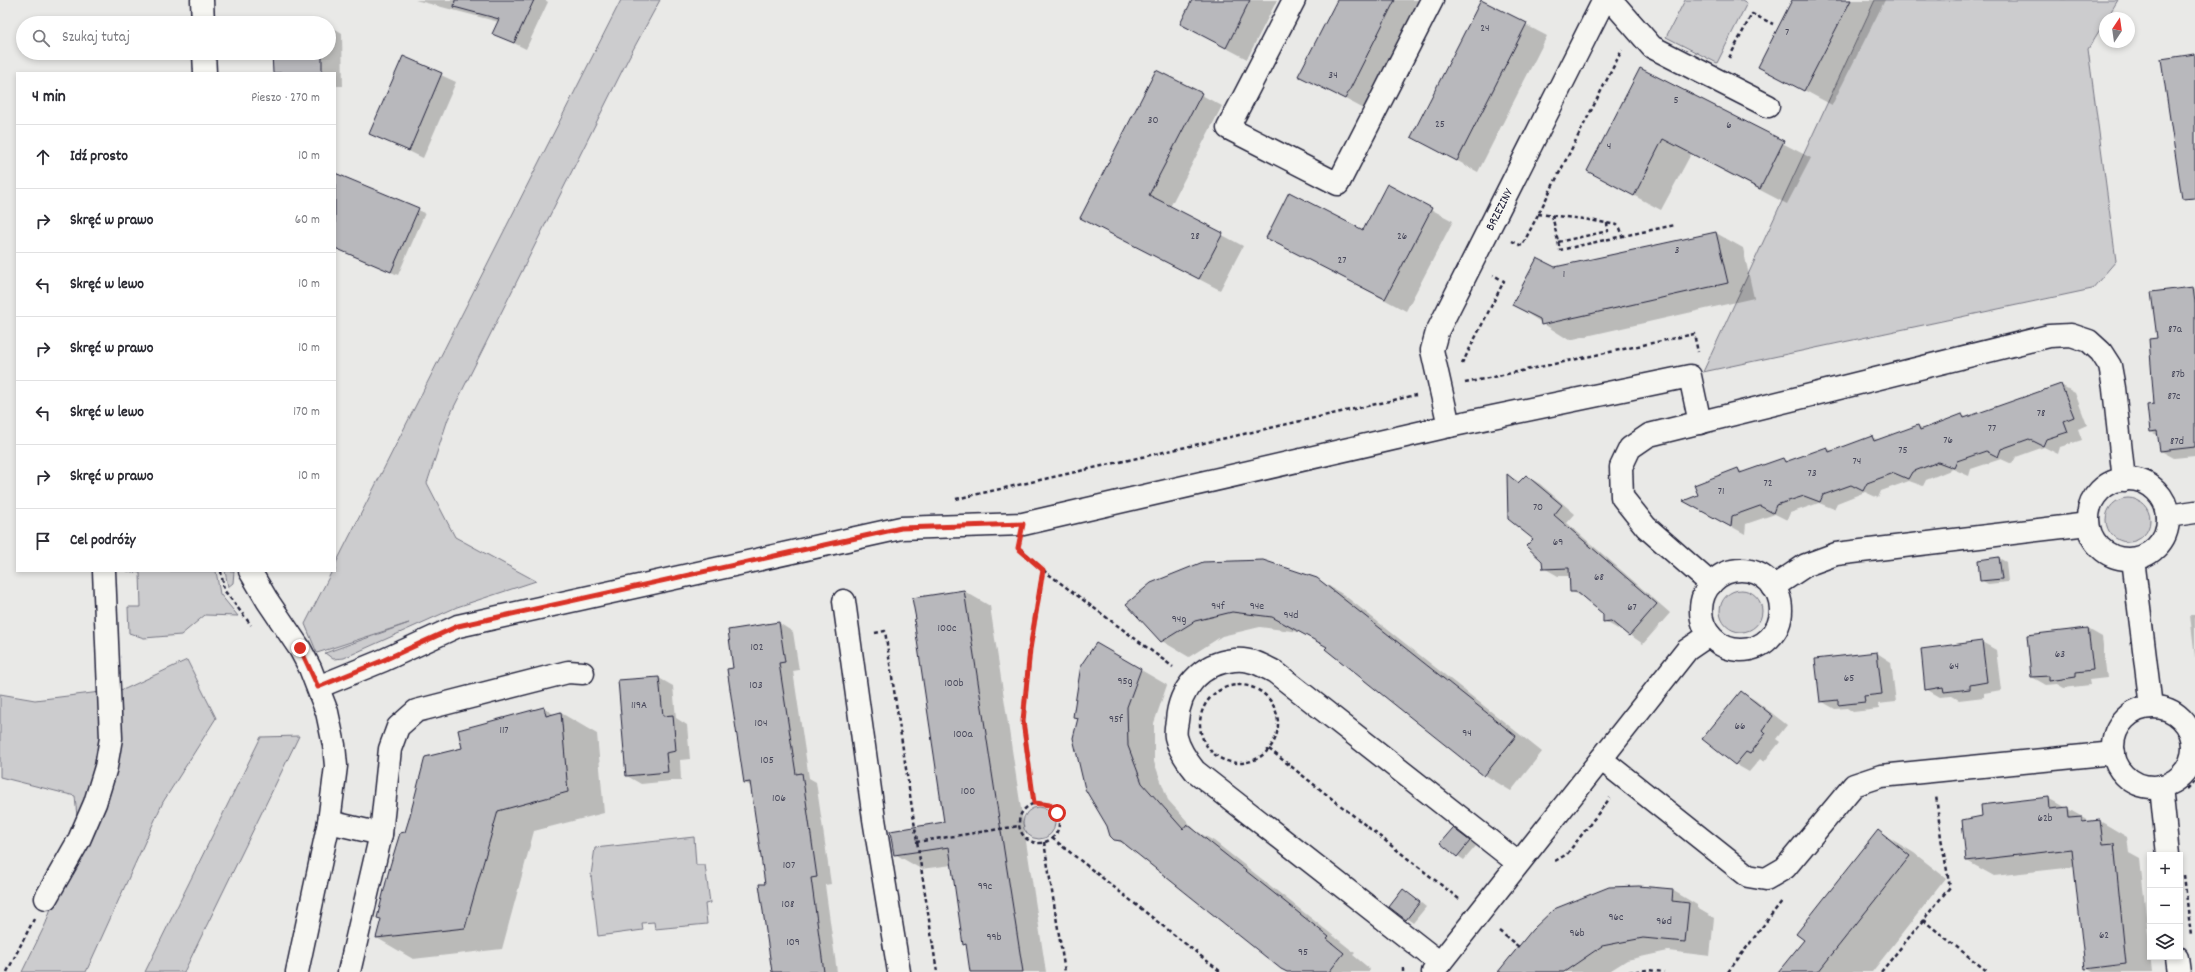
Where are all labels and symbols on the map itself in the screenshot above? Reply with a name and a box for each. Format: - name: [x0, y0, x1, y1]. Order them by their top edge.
- north arrow: [2099, 12, 2135, 48]
- house number: 24: [1480, 21, 1490, 37]
- house number: 7: [1785, 25, 1789, 41]
- house number: 34: [1328, 68, 1338, 84]
- house number: 5: [1673, 93, 1679, 109]
- house number: 30: [1148, 113, 1158, 129]
- house number: 25: [1435, 117, 1445, 133]
- house number: 6: [1726, 118, 1732, 134]
- house number: 4: [1607, 139, 1611, 155]
- street label: BRZEZINY: [1482, 185, 1519, 235]
- house number: 28: [1190, 229, 1200, 245]
- house number: 26: [1397, 229, 1407, 245]
- house number: 3: [1675, 243, 1680, 259]
- house number: 27: [1337, 253, 1347, 269]
- house number: 1: [1563, 267, 1565, 283]
- house number: 87a: [2168, 322, 2183, 338]
- house number: 87b: [2171, 367, 2185, 383]
- house number: 87c: [2167, 389, 2181, 405]
- house number: 78: [2037, 406, 2045, 422]
- house number: 77: [1988, 421, 1996, 437]
- house number: 76: [1943, 433, 1953, 449]
- house number: 87d: [2170, 434, 2184, 450]
- house number: 75: [1898, 443, 1908, 459]
- house number: 74: [1853, 454, 1861, 470]
- house number: 73: [1807, 466, 1817, 482]
- house number: 72: [1763, 476, 1773, 492]
- house number: 71: [1718, 484, 1724, 500]
- house number: 70: [1533, 500, 1543, 516]
- house number: 69: [1553, 535, 1563, 551]
- house number: 68: [1594, 570, 1604, 586]
- house number: 94f: [1211, 599, 1226, 615]
- house number: 94e: [1250, 599, 1264, 615]
- house number: 67: [1627, 600, 1637, 616]
- house number: 94d: [1284, 608, 1298, 624]
- house number: 94g: [1172, 612, 1186, 628]
- house number: 100c: [938, 621, 956, 637]
- route end: [291, 639, 309, 657]
- house number: 102: [750, 640, 764, 656]
- house number: 63: [2055, 647, 2065, 663]
- house number: 64: [1949, 659, 1959, 675]
- house number: 65: [1844, 671, 1854, 687]
- house number: 95g: [1118, 674, 1133, 690]
- house number: 100b: [944, 676, 964, 692]
- house number: 103: [749, 678, 763, 694]
- house number: 119A: [631, 698, 647, 714]
- house number: 95f: [1109, 712, 1124, 728]
- house number: 104: [755, 716, 767, 732]
- house number: 66: [1735, 719, 1745, 735]
- house number: 117: [499, 723, 509, 739]
- house number: 94: [1462, 726, 1472, 742]
- house number: 100a: [953, 727, 974, 743]
- house number: 105: [760, 753, 774, 769]
- house number: 100: [961, 784, 975, 800]
- house number: 106: [772, 791, 786, 807]
- route start: [1048, 804, 1066, 822]
- house number: 62b: [2038, 811, 2053, 827]
- house number: 107: [783, 858, 795, 874]
- house number: 99c: [978, 879, 992, 895]
- house number: 108: [782, 897, 794, 913]
- house number: 96c: [1609, 910, 1623, 926]
- house number: 96d: [1656, 914, 1672, 930]
- house number: 96b: [1569, 926, 1585, 942]
- house number: 62: [2099, 928, 2109, 944]
- house number: 99b: [987, 930, 1002, 946]
- house number: 109: [786, 935, 800, 951]
- house number: 95: [1298, 945, 1308, 961]

